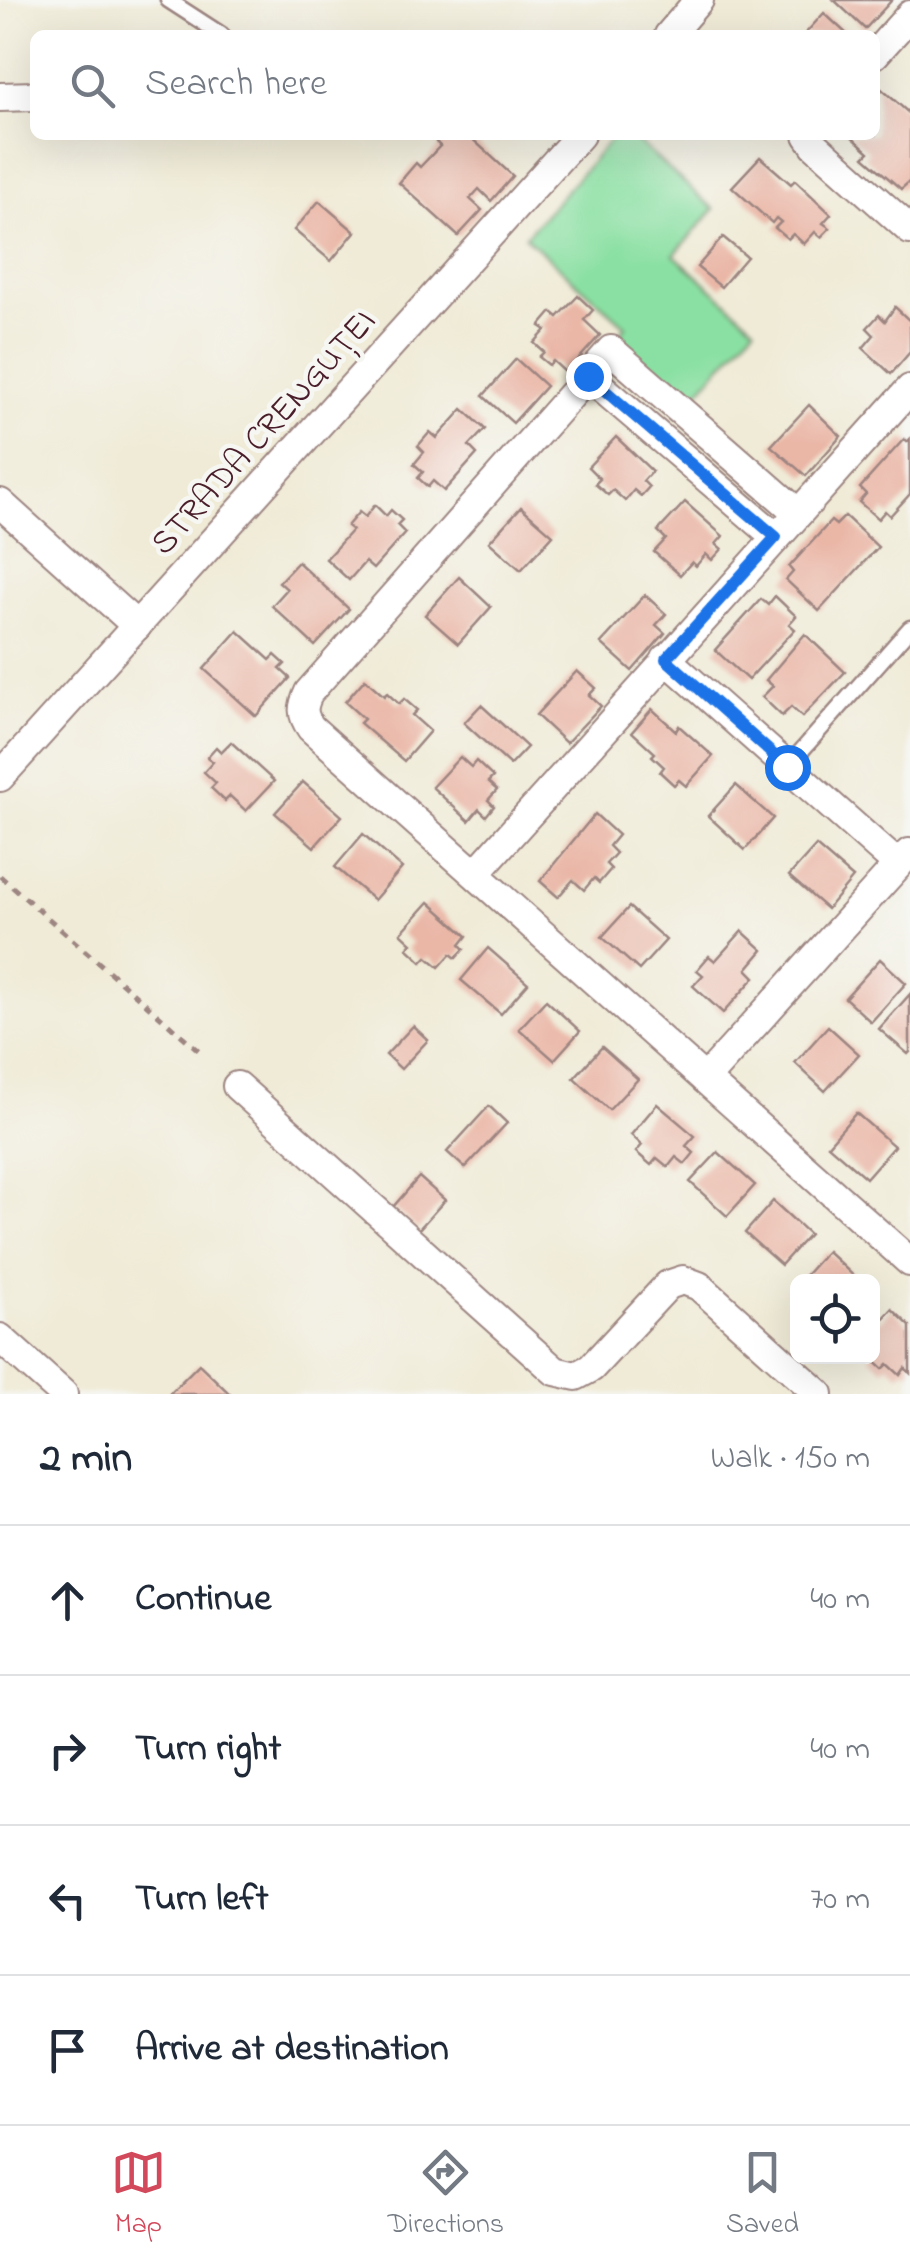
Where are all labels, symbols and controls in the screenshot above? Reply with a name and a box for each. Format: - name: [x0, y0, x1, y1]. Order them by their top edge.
- search box: [30, 30, 880, 140]
- text: Search here: [145, 57, 327, 113]
- icon: search: [65, 58, 120, 113]
- street label: STRADA CRENGUȚEI: [140, 299, 389, 568]
- route end: [566, 354, 612, 400]
- route start: [765, 745, 811, 791]
- map controls: [790, 1274, 880, 1364]
- button: locate: [790, 1274, 880, 1364]
- text: 2 min: [40, 1429, 132, 1490]
- text: Walk · 150 m: [711, 1436, 870, 1483]
- text: Continue: [135, 1572, 271, 1628]
- icon: ahead: [40, 1573, 95, 1628]
- text: 40 m: [810, 1577, 870, 1624]
- text: Turn right: [135, 1722, 281, 1778]
- icon: right: [40, 1723, 95, 1778]
- text: 40 m: [810, 1727, 870, 1774]
- text: Turn left: [135, 1872, 268, 1928]
- icon: left: [40, 1873, 95, 1928]
- text: 70 m: [810, 1877, 870, 1924]
- text: Arrive at destination: [135, 2022, 449, 2078]
- icon: arrive: [40, 2023, 95, 2078]
- tab: Map: [111, 2145, 166, 2246]
- tab: Directions: [388, 2145, 504, 2246]
- tab: Saved: [726, 2145, 799, 2246]

